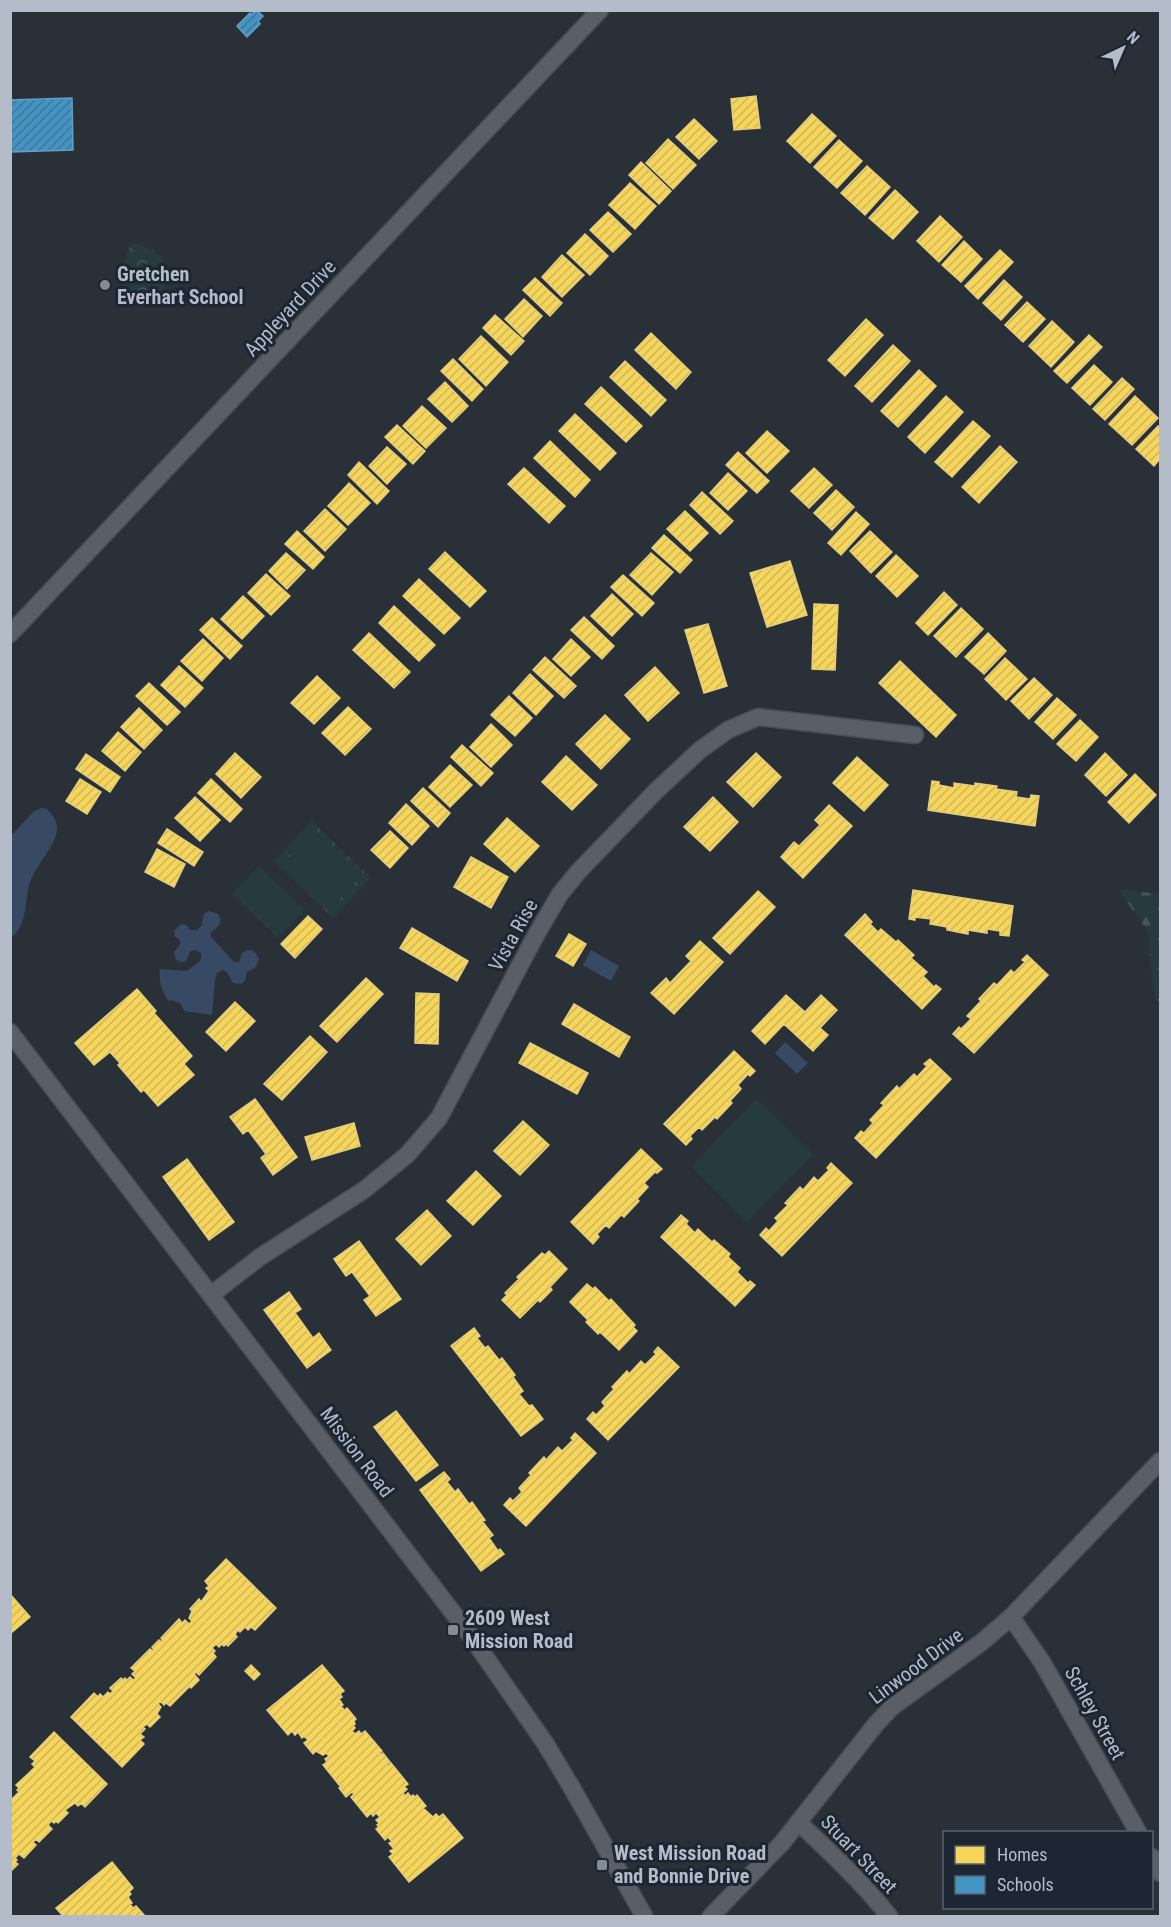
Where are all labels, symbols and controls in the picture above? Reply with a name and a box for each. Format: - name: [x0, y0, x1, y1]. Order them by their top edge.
- north arrow: [1093, 18, 1153, 78]
- text: N: [1123, 27, 1143, 48]
- street label: Appleyard Drive: [239, 255, 341, 361]
- place label: Gretchen Everhart School: [117, 262, 244, 309]
- marker: Gretchen Everhart School: [98, 278, 112, 292]
- street label: Vista Rise: [483, 895, 543, 975]
- street label: Mission Road: [315, 1402, 399, 1502]
- place label: 2609 West Mission Road: [465, 1606, 573, 1653]
- marker: 2609 West Mission Road: [446, 1623, 460, 1637]
- street label: Linwood Drive: [864, 1623, 968, 1709]
- street label: Schley Street: [1060, 1662, 1130, 1764]
- street label: Stuart Street: [816, 1810, 902, 1898]
- legend: [943, 1831, 1153, 1909]
- place label: West Mission Road and Bonnie Drive: [614, 1841, 766, 1888]
- text: Homes: [997, 1844, 1047, 1865]
- marker: West Mission Road and Bonnie Drive: [595, 1858, 609, 1872]
- text: Schools: [997, 1874, 1054, 1895]

